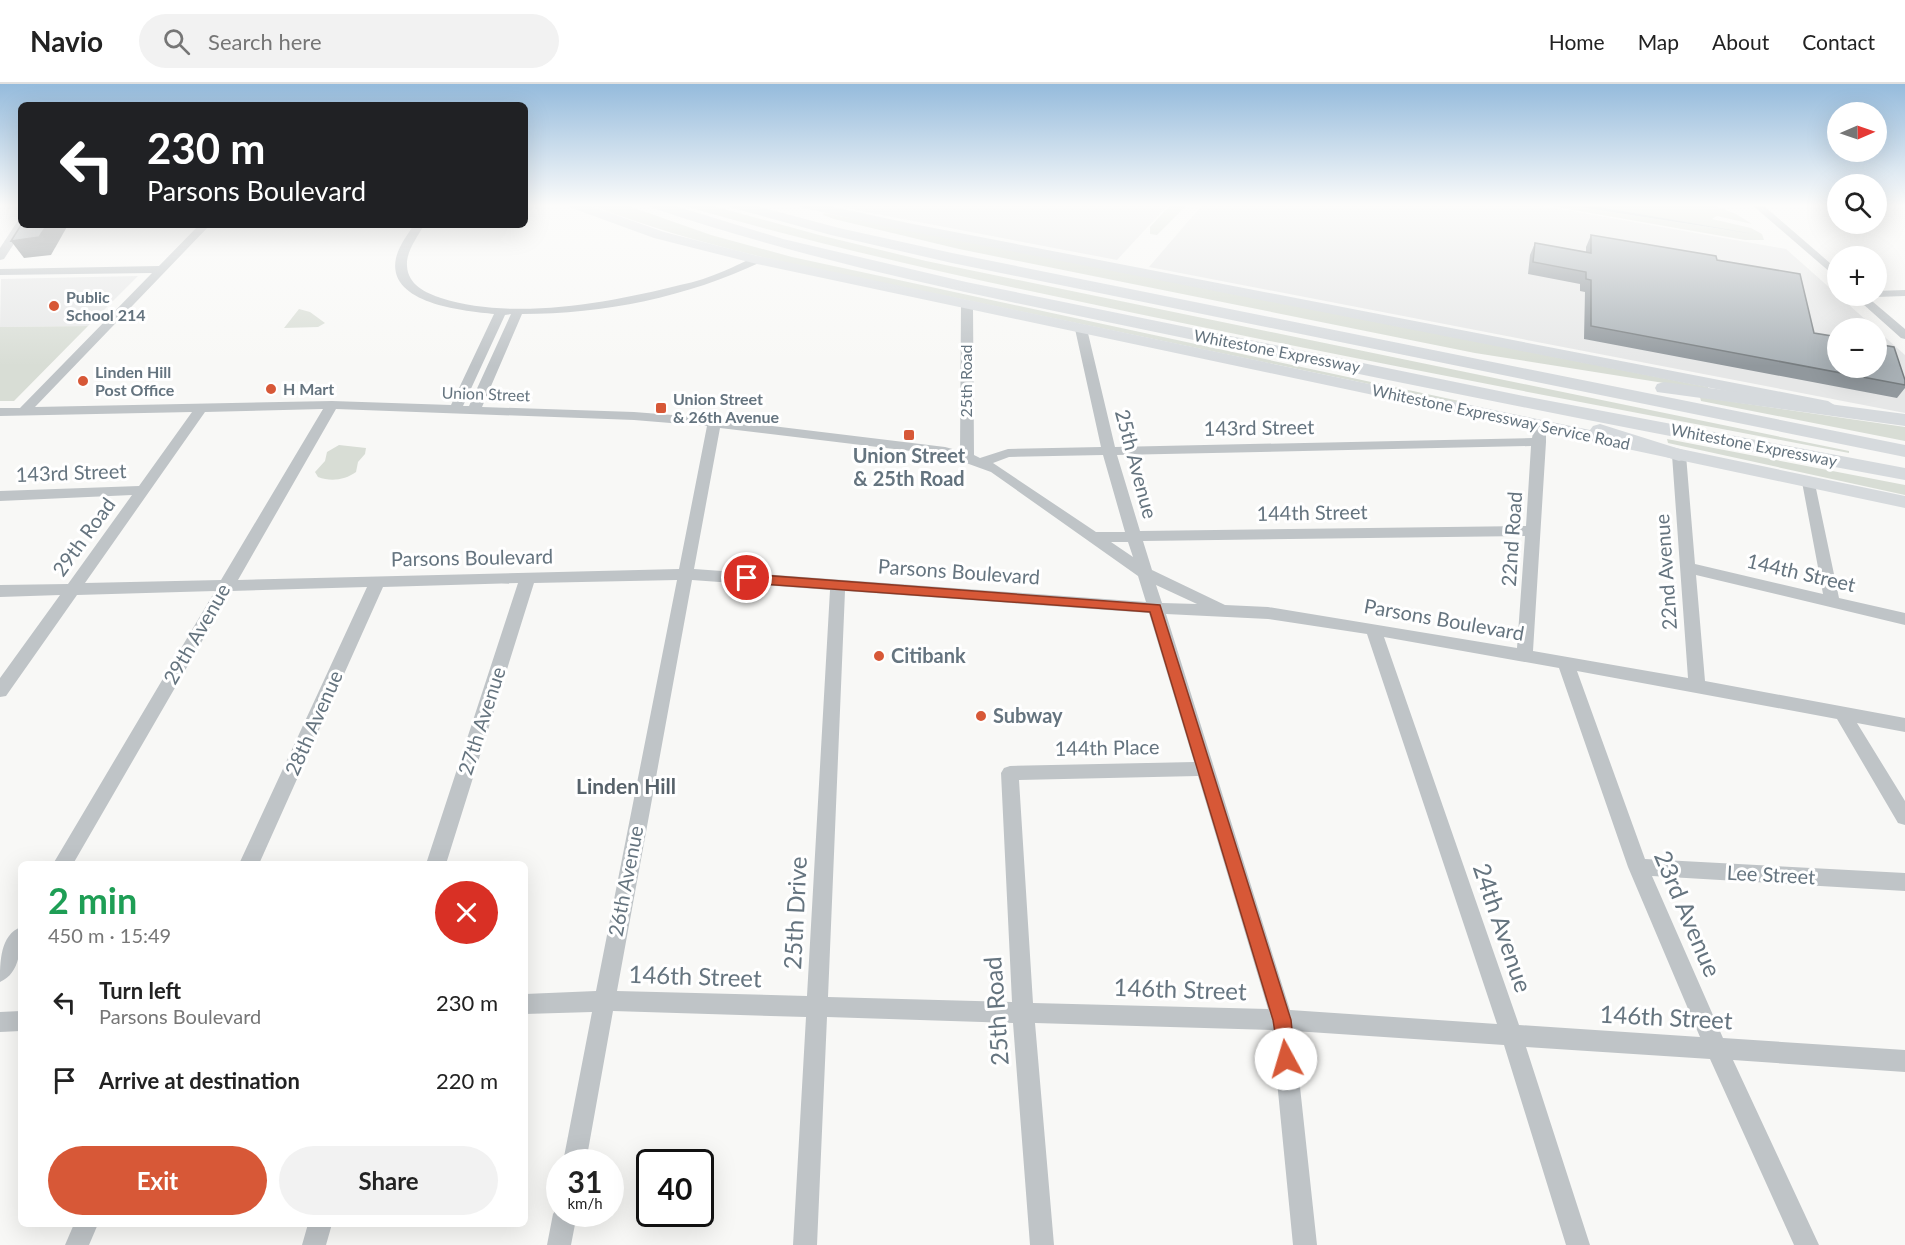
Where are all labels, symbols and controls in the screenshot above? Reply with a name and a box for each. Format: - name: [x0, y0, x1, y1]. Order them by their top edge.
- search box: [139, 14, 559, 68]
- text: Navio: [30, 24, 103, 58]
- icon: search: [160, 25, 193, 58]
- text: Search here: [208, 28, 322, 55]
- text: Home: [1549, 29, 1605, 54]
- text: Map: [1638, 29, 1679, 54]
- text: About: [1712, 29, 1769, 54]
- text: Contact: [1802, 29, 1875, 54]
- north arrow: [1827, 102, 1887, 162]
- map controls: [1827, 102, 1887, 378]
- text: 230 m: [147, 123, 265, 173]
- icon: left: [48, 126, 126, 204]
- text: Parsons Boulevard: [147, 174, 366, 207]
- button: search: [1827, 174, 1887, 234]
- button: +: [1827, 246, 1887, 306]
- place label: Public School 214: [66, 287, 146, 324]
- marker: Public School 214: [47, 299, 61, 313]
- button: −: [1827, 318, 1887, 378]
- street label: Whitestone Expressway: [1192, 325, 1363, 376]
- street label: 25th Road: [956, 345, 975, 417]
- place label: Linden Hill Post Office: [95, 362, 175, 399]
- marker: Linden Hill Post Office: [76, 374, 90, 388]
- place label: H Mart: [283, 379, 334, 398]
- street label: Whitestone Expressway Service Road: [1370, 380, 1632, 453]
- marker: H Mart: [264, 382, 278, 396]
- street label: Union Street: [441, 382, 531, 405]
- place label: Union Street & 26th Avenue: [673, 389, 780, 426]
- marker: Union Street & 26th Avenue: [654, 401, 668, 415]
- street label: 25th Avenue: [1111, 406, 1163, 521]
- street label: 143rd Street: [1203, 414, 1315, 440]
- street label: Whitestone Expressway: [1669, 419, 1840, 470]
- marker: Union Street & 25th Road: [902, 428, 916, 442]
- place label: Union Street & 25th Road: [853, 443, 966, 490]
- street label: 143rd Street: [15, 458, 127, 486]
- street label: 22nd Road: [1496, 491, 1526, 587]
- street label: 29th Road: [47, 493, 120, 580]
- street label: 144th Street: [1256, 499, 1368, 525]
- street label: 22nd Avenue: [1649, 513, 1681, 631]
- street label: Parsons Boulevard: [391, 544, 553, 570]
- street label: 144th Street: [1744, 548, 1858, 596]
- pin: [721, 552, 772, 603]
- street label: Parsons Boulevard: [877, 553, 1041, 589]
- icon: arrive: [730, 561, 763, 594]
- street label: 29th Avenue: [158, 579, 235, 688]
- street label: Parsons Boulevard: [1362, 593, 1526, 645]
- place label: Citibank: [891, 643, 966, 667]
- marker: Citibank: [872, 649, 886, 663]
- street label: 27th Avenue: [452, 664, 510, 778]
- street label: 28th Avenue: [279, 666, 347, 779]
- place label: Subway: [993, 703, 1063, 727]
- marker: Subway: [974, 709, 988, 723]
- street label: 144th Place: [1054, 734, 1160, 760]
- district label: Linden Hill: [576, 773, 676, 798]
- street label: 26th Avenue: [603, 823, 648, 938]
- street label: 23rd Avenue: [1649, 846, 1728, 981]
- street label: 25th Drive: [777, 856, 812, 970]
- street label: 24th Avenue: [1468, 859, 1539, 996]
- street label: Lee Street: [1726, 860, 1816, 888]
- text: 2 min: [48, 878, 137, 922]
- button: close: [435, 881, 498, 944]
- text: 450 m · 15:49: [48, 923, 171, 947]
- street label: 25th Road: [977, 956, 1014, 1067]
- street label: 146th Street: [628, 959, 762, 992]
- street label: 146th Street: [1113, 972, 1247, 1005]
- text: Turn left: [99, 977, 181, 1004]
- icon: left: [48, 986, 81, 1019]
- text: 230 m: [436, 989, 498, 1016]
- street label: 146th Street: [1599, 999, 1734, 1034]
- text: Parsons Boulevard: [99, 1004, 261, 1028]
- position arrow: [1254, 1027, 1318, 1091]
- icon: arrive: [48, 1064, 81, 1097]
- text: Arrive at destination: [99, 1067, 300, 1094]
- text: 220 m: [436, 1067, 498, 1094]
- button: Exit: [48, 1146, 267, 1215]
- button: Share: [279, 1146, 498, 1215]
- speed limit sign: 40: [636, 1149, 714, 1227]
- text: 31: [568, 1163, 602, 1199]
- text: km/h: [567, 1194, 603, 1212]

